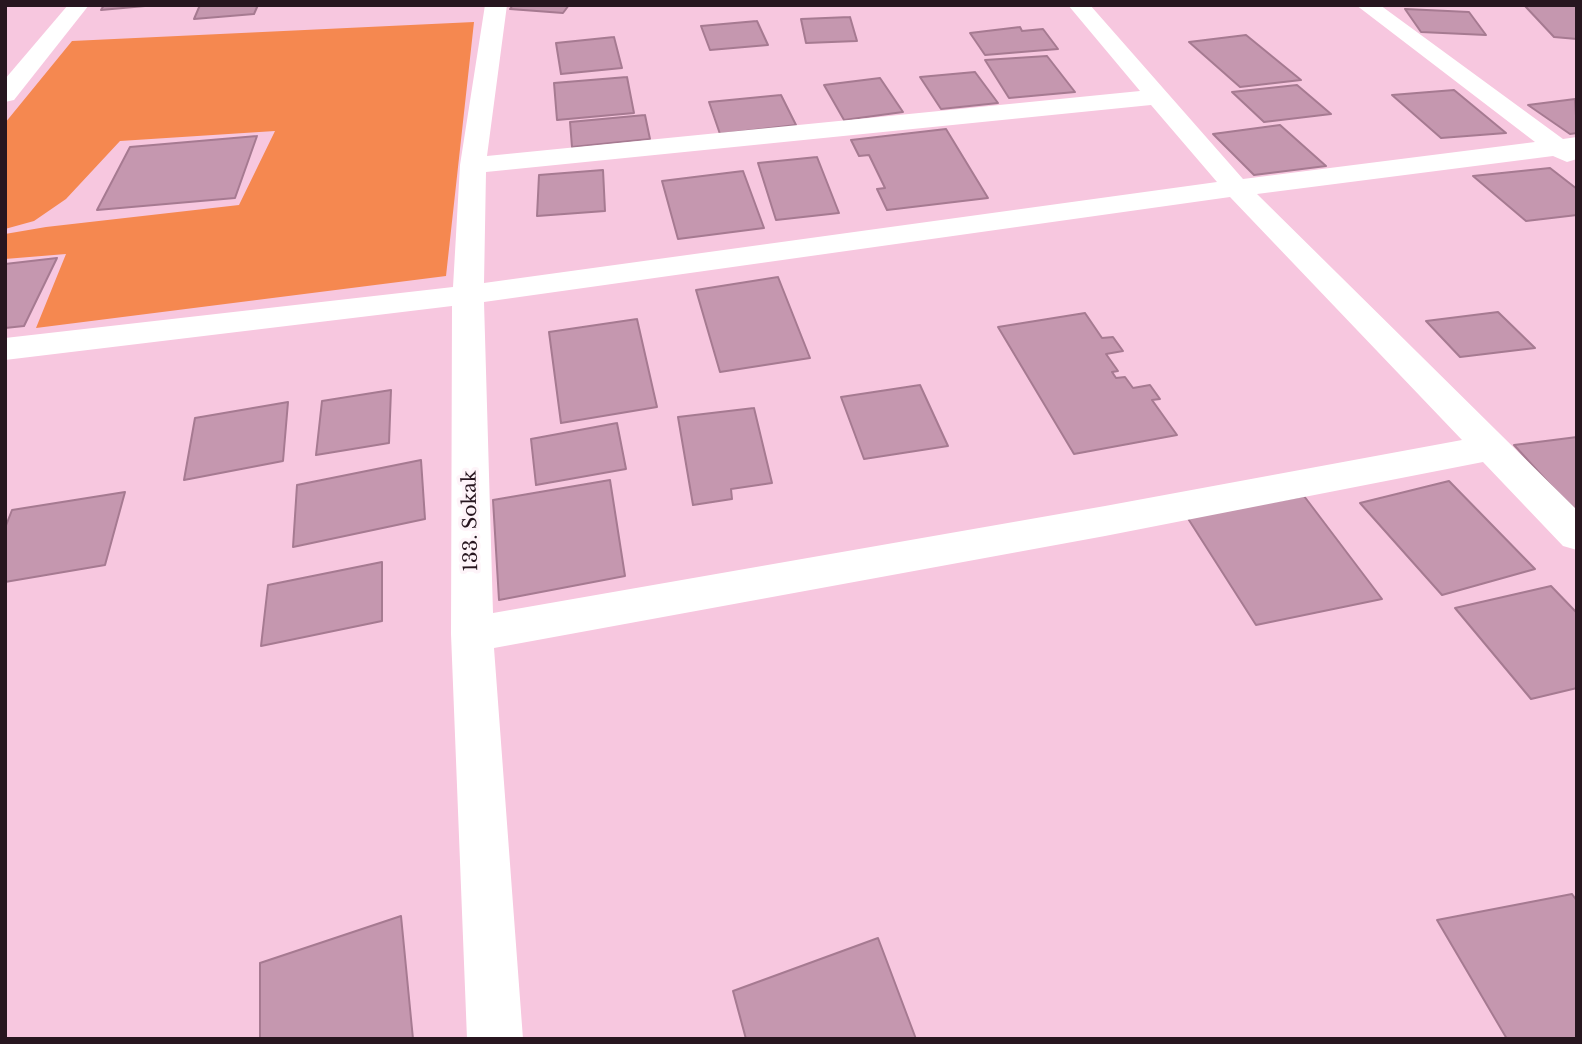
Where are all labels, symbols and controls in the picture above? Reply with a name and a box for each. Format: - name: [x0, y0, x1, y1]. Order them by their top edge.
- street label: 133. Sokak: [459, 470, 483, 572]

